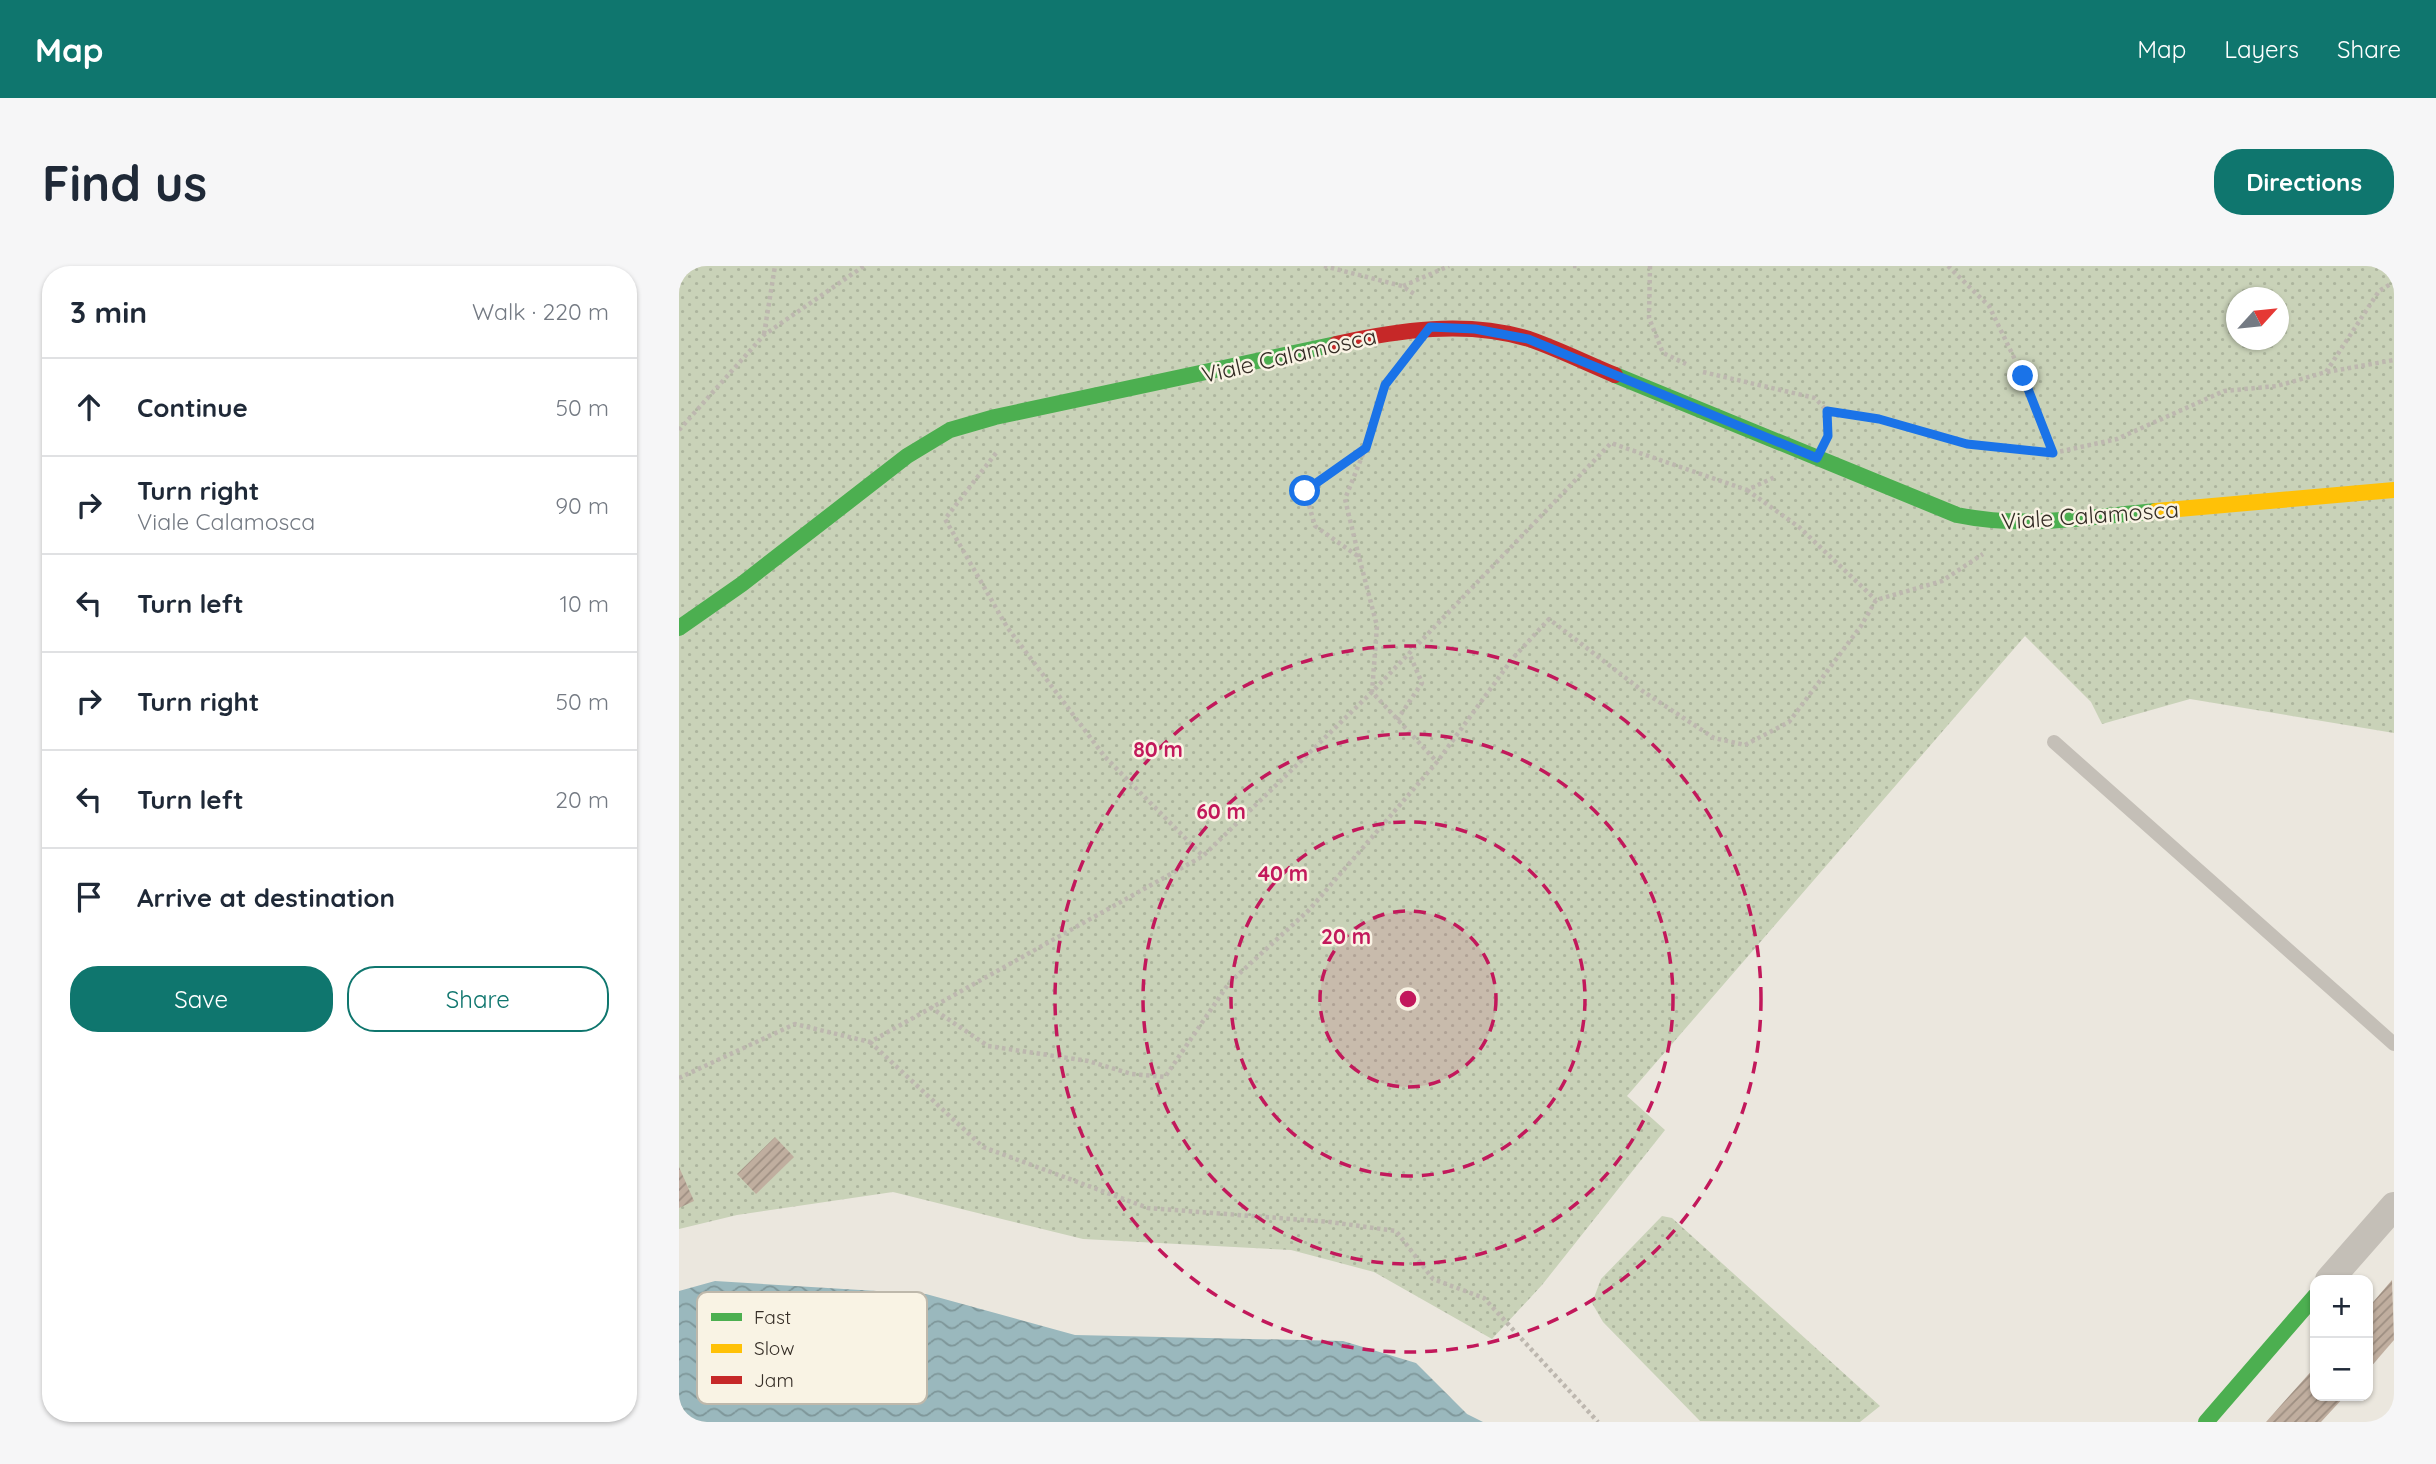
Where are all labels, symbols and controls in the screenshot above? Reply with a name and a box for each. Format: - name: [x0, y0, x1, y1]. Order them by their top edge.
- text: Map: [35, 29, 103, 70]
- text: Map: [2137, 34, 2186, 64]
- text: Layers: [2224, 34, 2299, 64]
- text: Share: [2337, 34, 2401, 64]
- button: Directions: [2214, 149, 2394, 215]
- text: Find us: [42, 152, 207, 213]
- north arrow: [2226, 287, 2289, 350]
- text: 3 min: [70, 293, 147, 331]
- text: Walk · 220 m: [472, 297, 609, 326]
- street label: Viale Calamosca: [1199, 321, 1379, 389]
- route end: [2007, 360, 2038, 391]
- icon: ahead: [70, 388, 108, 426]
- text: Continue: [137, 391, 248, 424]
- text: 50 m: [556, 393, 609, 422]
- text: Turn right: [137, 474, 259, 507]
- route start: [1289, 475, 1320, 506]
- icon: right: [70, 486, 108, 524]
- text: 90 m: [555, 491, 609, 520]
- street label: Viale Calamosca: [2000, 494, 2180, 536]
- text: Viale Calamosca: [137, 507, 315, 536]
- icon: left: [70, 584, 108, 622]
- text: Turn left: [137, 587, 244, 620]
- text: 10 m: [560, 589, 609, 618]
- icon: right: [70, 682, 108, 720]
- text: Turn right: [137, 685, 259, 718]
- text: 50 m: [556, 687, 609, 716]
- text: 80 m: [1133, 736, 1183, 762]
- icon: left: [70, 780, 108, 818]
- text: Turn left: [137, 783, 244, 816]
- text: 20 m: [555, 785, 609, 814]
- text: 60 m: [1196, 798, 1246, 824]
- text: 40 m: [1258, 860, 1308, 886]
- icon: arrive: [70, 878, 108, 916]
- text: Arrive at destination: [137, 881, 395, 914]
- text: 20 m: [1321, 923, 1371, 949]
- button: Save: [70, 966, 333, 1032]
- button: Share: [347, 966, 609, 1032]
- centre of rings: [1396, 987, 1420, 1011]
- map controls: [2310, 1275, 2373, 1401]
- button: +: [2310, 1275, 2373, 1338]
- legend: [697, 1292, 927, 1404]
- text: Fast: [754, 1305, 791, 1329]
- text: Slow: [754, 1336, 795, 1360]
- button: −: [2310, 1338, 2373, 1401]
- text: Jam: [754, 1368, 794, 1392]

